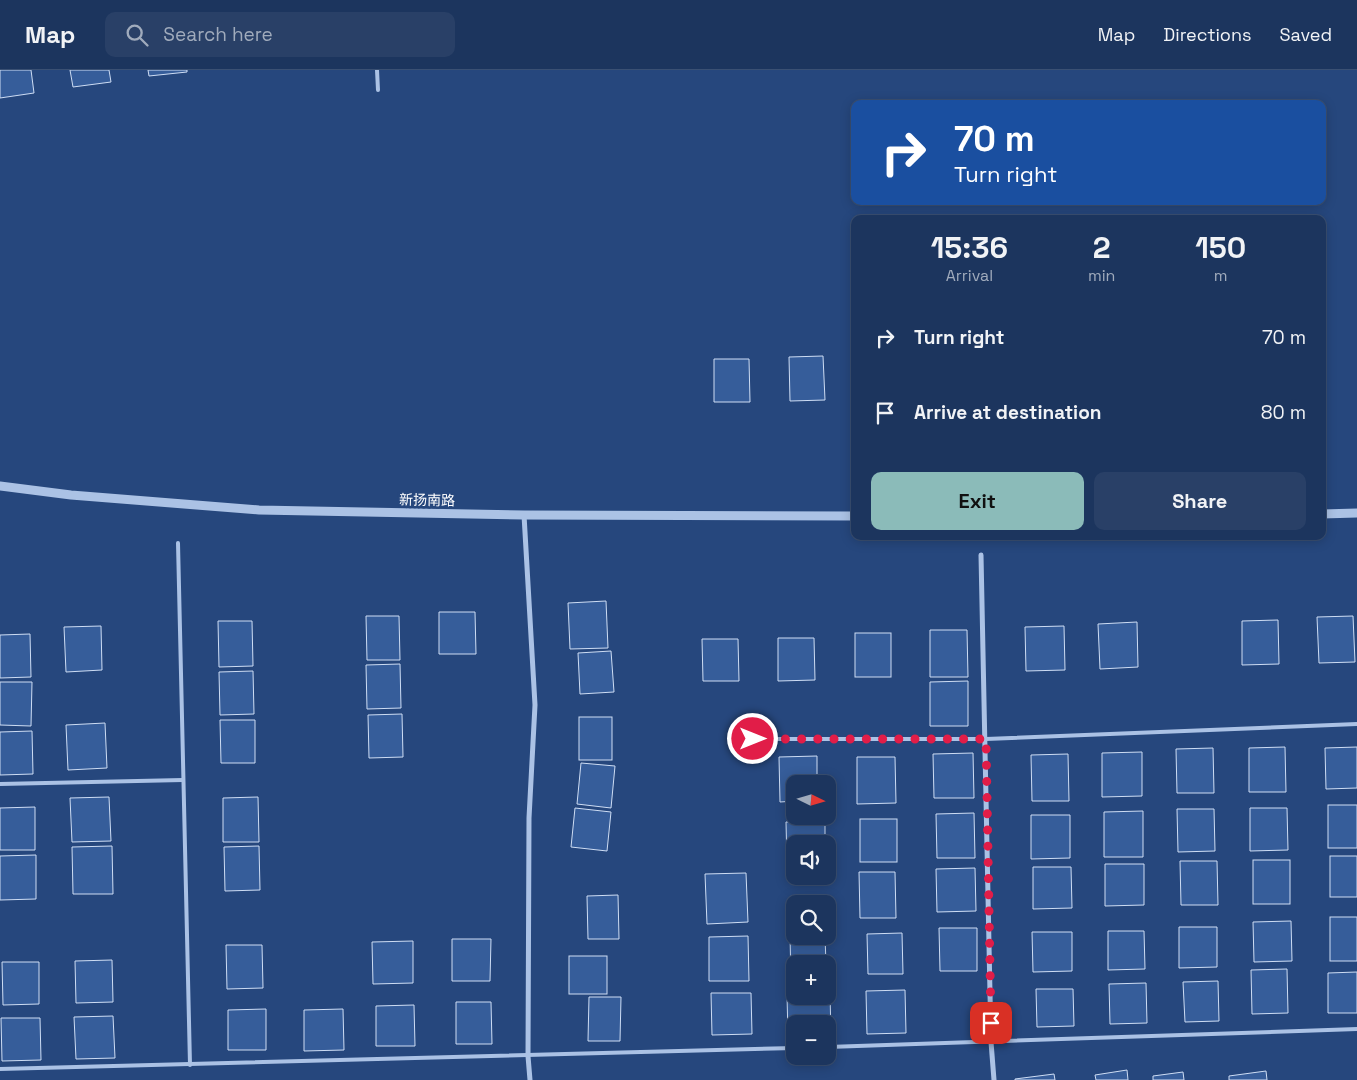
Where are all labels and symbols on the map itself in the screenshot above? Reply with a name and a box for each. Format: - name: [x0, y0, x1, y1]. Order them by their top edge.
- street label: 新扬南路: [399, 491, 455, 509]
- position arrow: [726, 712, 778, 764]
- north arrow: [786, 775, 836, 825]
- pin: [970, 1002, 1012, 1044]

